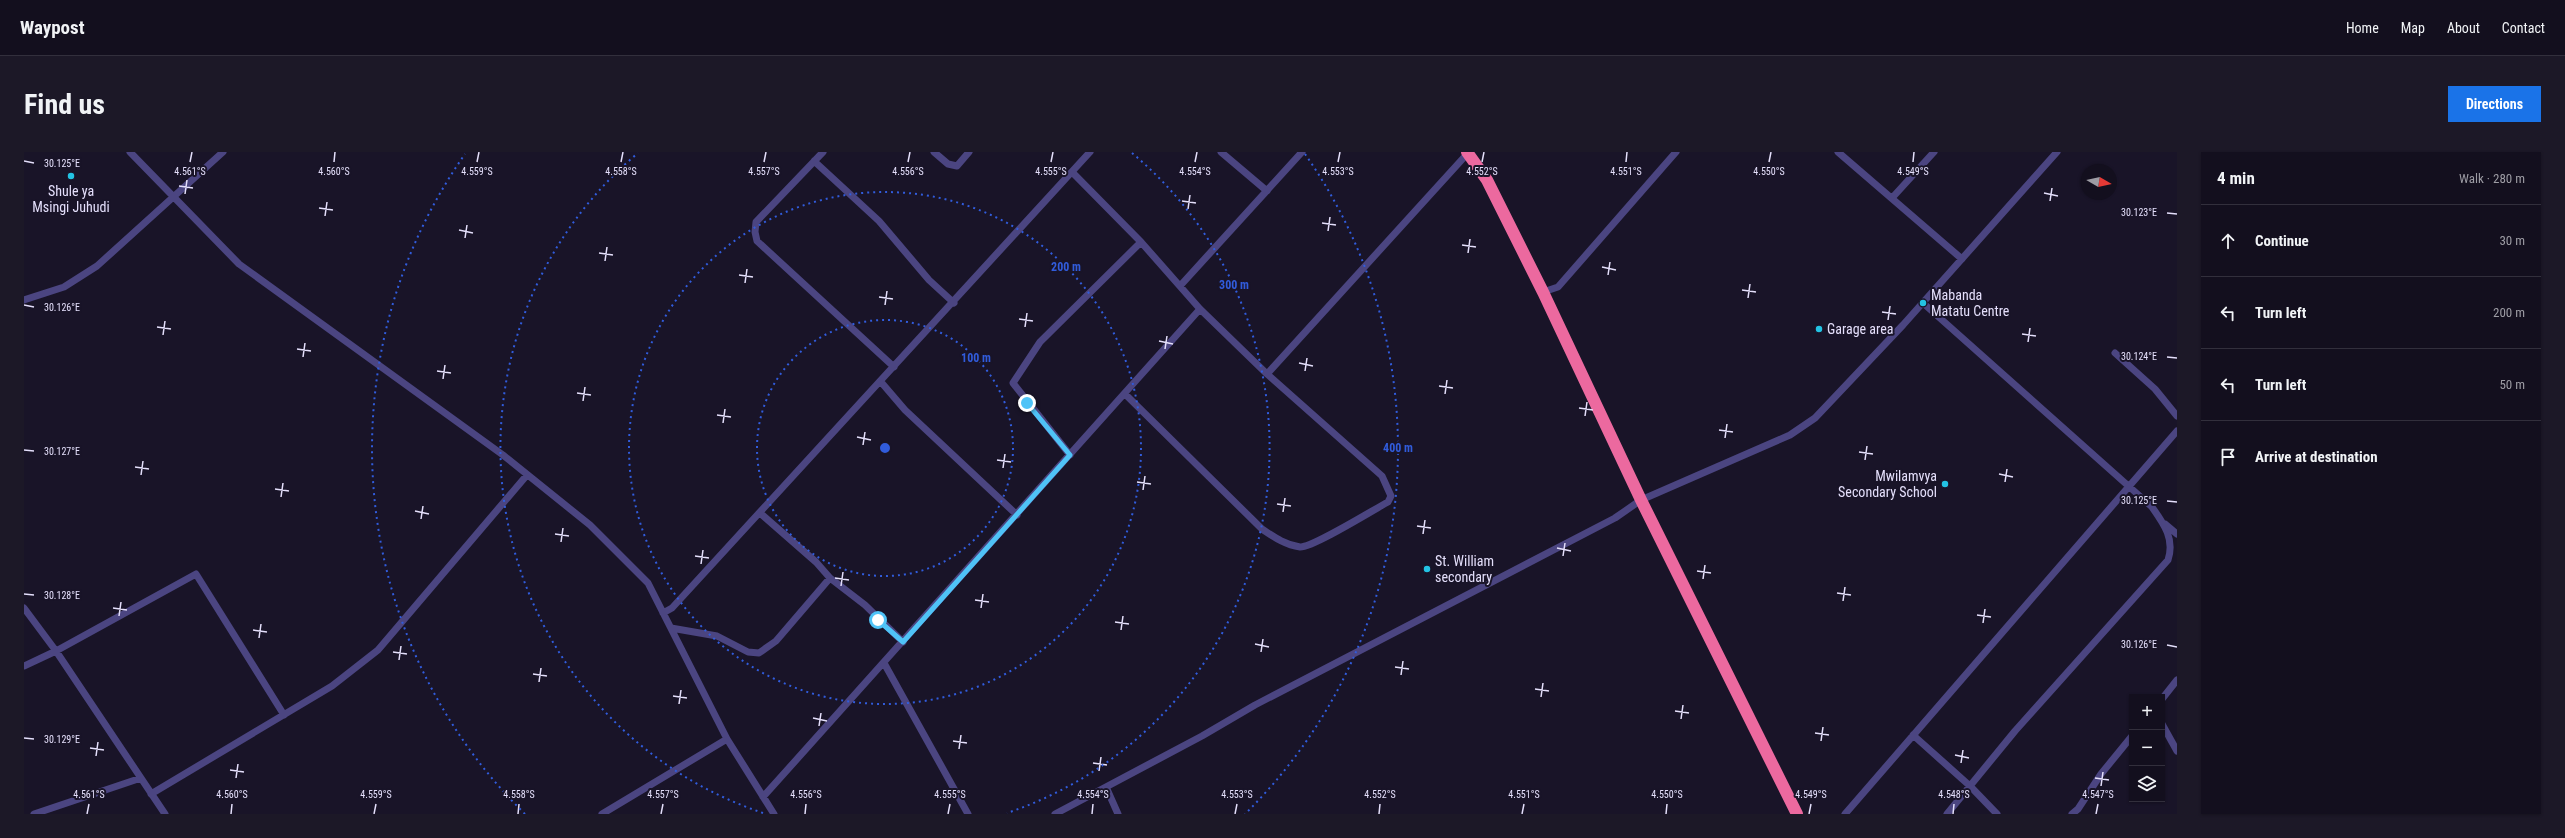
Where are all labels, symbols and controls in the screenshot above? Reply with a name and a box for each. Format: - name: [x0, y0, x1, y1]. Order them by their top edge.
- text: Waypost: [20, 16, 85, 39]
- text: Home: [2346, 20, 2379, 36]
- text: Map: [2401, 20, 2425, 36]
- text: About: [2447, 20, 2480, 36]
- text: Contact: [2502, 20, 2545, 36]
- button: Directions: [2448, 86, 2541, 122]
- text: Find us: [24, 88, 105, 121]
- text: 30.125°E: [44, 158, 80, 169]
- north arrow: [2081, 164, 2117, 200]
- text: 4.561°S: [174, 166, 206, 177]
- text: 4.560°S: [318, 166, 350, 177]
- text: 4.559°S: [461, 166, 493, 177]
- text: 4.558°S: [605, 166, 637, 177]
- text: 4.557°S: [748, 166, 780, 177]
- text: 4.556°S: [892, 166, 924, 177]
- text: 4.555°S: [1035, 166, 1067, 177]
- text: 4.554°S: [1179, 166, 1211, 177]
- text: 4.553°S: [1322, 166, 1354, 177]
- text: 4.552°S: [1466, 166, 1498, 177]
- text: 4.551°S: [1610, 166, 1642, 177]
- text: 4.550°S: [1753, 166, 1785, 177]
- text: 4.549°S: [1897, 166, 1929, 177]
- text: 4 min: [2217, 168, 2255, 188]
- marker: Shule ya Msingi Juhudi: [66, 171, 76, 181]
- text: Walk · 280 m: [2459, 171, 2525, 186]
- place label: Shule ya Msingi Juhudi: [32, 183, 110, 215]
- text: 30.123°E: [2121, 207, 2157, 218]
- icon: ahead: [2217, 230, 2239, 252]
- text: Continue: [2255, 232, 2309, 250]
- text: 30 m: [2499, 233, 2525, 248]
- text: 200 m: [1051, 260, 1081, 274]
- text: 300 m: [1219, 278, 1249, 292]
- place label: Mabanda Matatu Centre: [1931, 287, 2010, 319]
- marker: Mabanda Matatu Centre: [1918, 298, 1928, 308]
- text: 30.126°E: [44, 302, 80, 313]
- icon: left: [2217, 302, 2239, 324]
- text: Turn left: [2255, 304, 2306, 322]
- text: 200 m: [2493, 305, 2525, 320]
- place label: Garage area: [1827, 321, 1893, 337]
- marker: Garage area: [1814, 324, 1824, 334]
- text: 100 m: [961, 351, 991, 365]
- text: 30.124°E: [2121, 351, 2157, 362]
- icon: left: [2217, 374, 2239, 396]
- text: Turn left: [2255, 376, 2306, 394]
- text: 50 m: [2499, 377, 2525, 392]
- route end: [1018, 394, 1036, 412]
- centre of rings: [878, 441, 892, 455]
- text: 400 m: [1383, 441, 1413, 455]
- text: 30.127°E: [44, 446, 80, 457]
- icon: arrive: [2217, 446, 2239, 468]
- text: Arrive at destination: [2255, 448, 2378, 466]
- place label: Mwilamvya Secondary School: [1838, 468, 1937, 500]
- marker: Mwilamvya Secondary School: [1940, 479, 1950, 489]
- text: 30.125°E: [2121, 495, 2157, 506]
- place label: St. William secondary: [1435, 553, 1494, 585]
- marker: St. William secondary: [1422, 564, 1432, 574]
- text: 30.128°E: [44, 590, 80, 601]
- route start: [869, 611, 887, 629]
- text: 30.126°E: [2121, 639, 2157, 650]
- map controls: [2129, 694, 2165, 802]
- button: +: [2129, 694, 2165, 730]
- button: −: [2129, 730, 2165, 766]
- text: 30.129°E: [44, 734, 80, 745]
- button: layers: [2129, 766, 2165, 802]
- text: 4.561°S: [73, 789, 105, 800]
- text: 4.560°S: [216, 789, 248, 800]
- text: 4.559°S: [360, 789, 392, 800]
- text: 4.558°S: [503, 789, 535, 800]
- text: 4.557°S: [647, 789, 679, 800]
- text: 4.556°S: [790, 789, 822, 800]
- text: 4.555°S: [934, 789, 966, 800]
- text: 4.554°S: [1077, 789, 1109, 800]
- text: 4.553°S: [1221, 789, 1253, 800]
- text: 4.552°S: [1364, 789, 1396, 800]
- text: 4.551°S: [1508, 789, 1540, 800]
- text: 4.550°S: [1651, 789, 1683, 800]
- text: 4.549°S: [1795, 789, 1827, 800]
- text: 4.548°S: [1938, 789, 1970, 800]
- text: 4.547°S: [2082, 789, 2114, 800]

